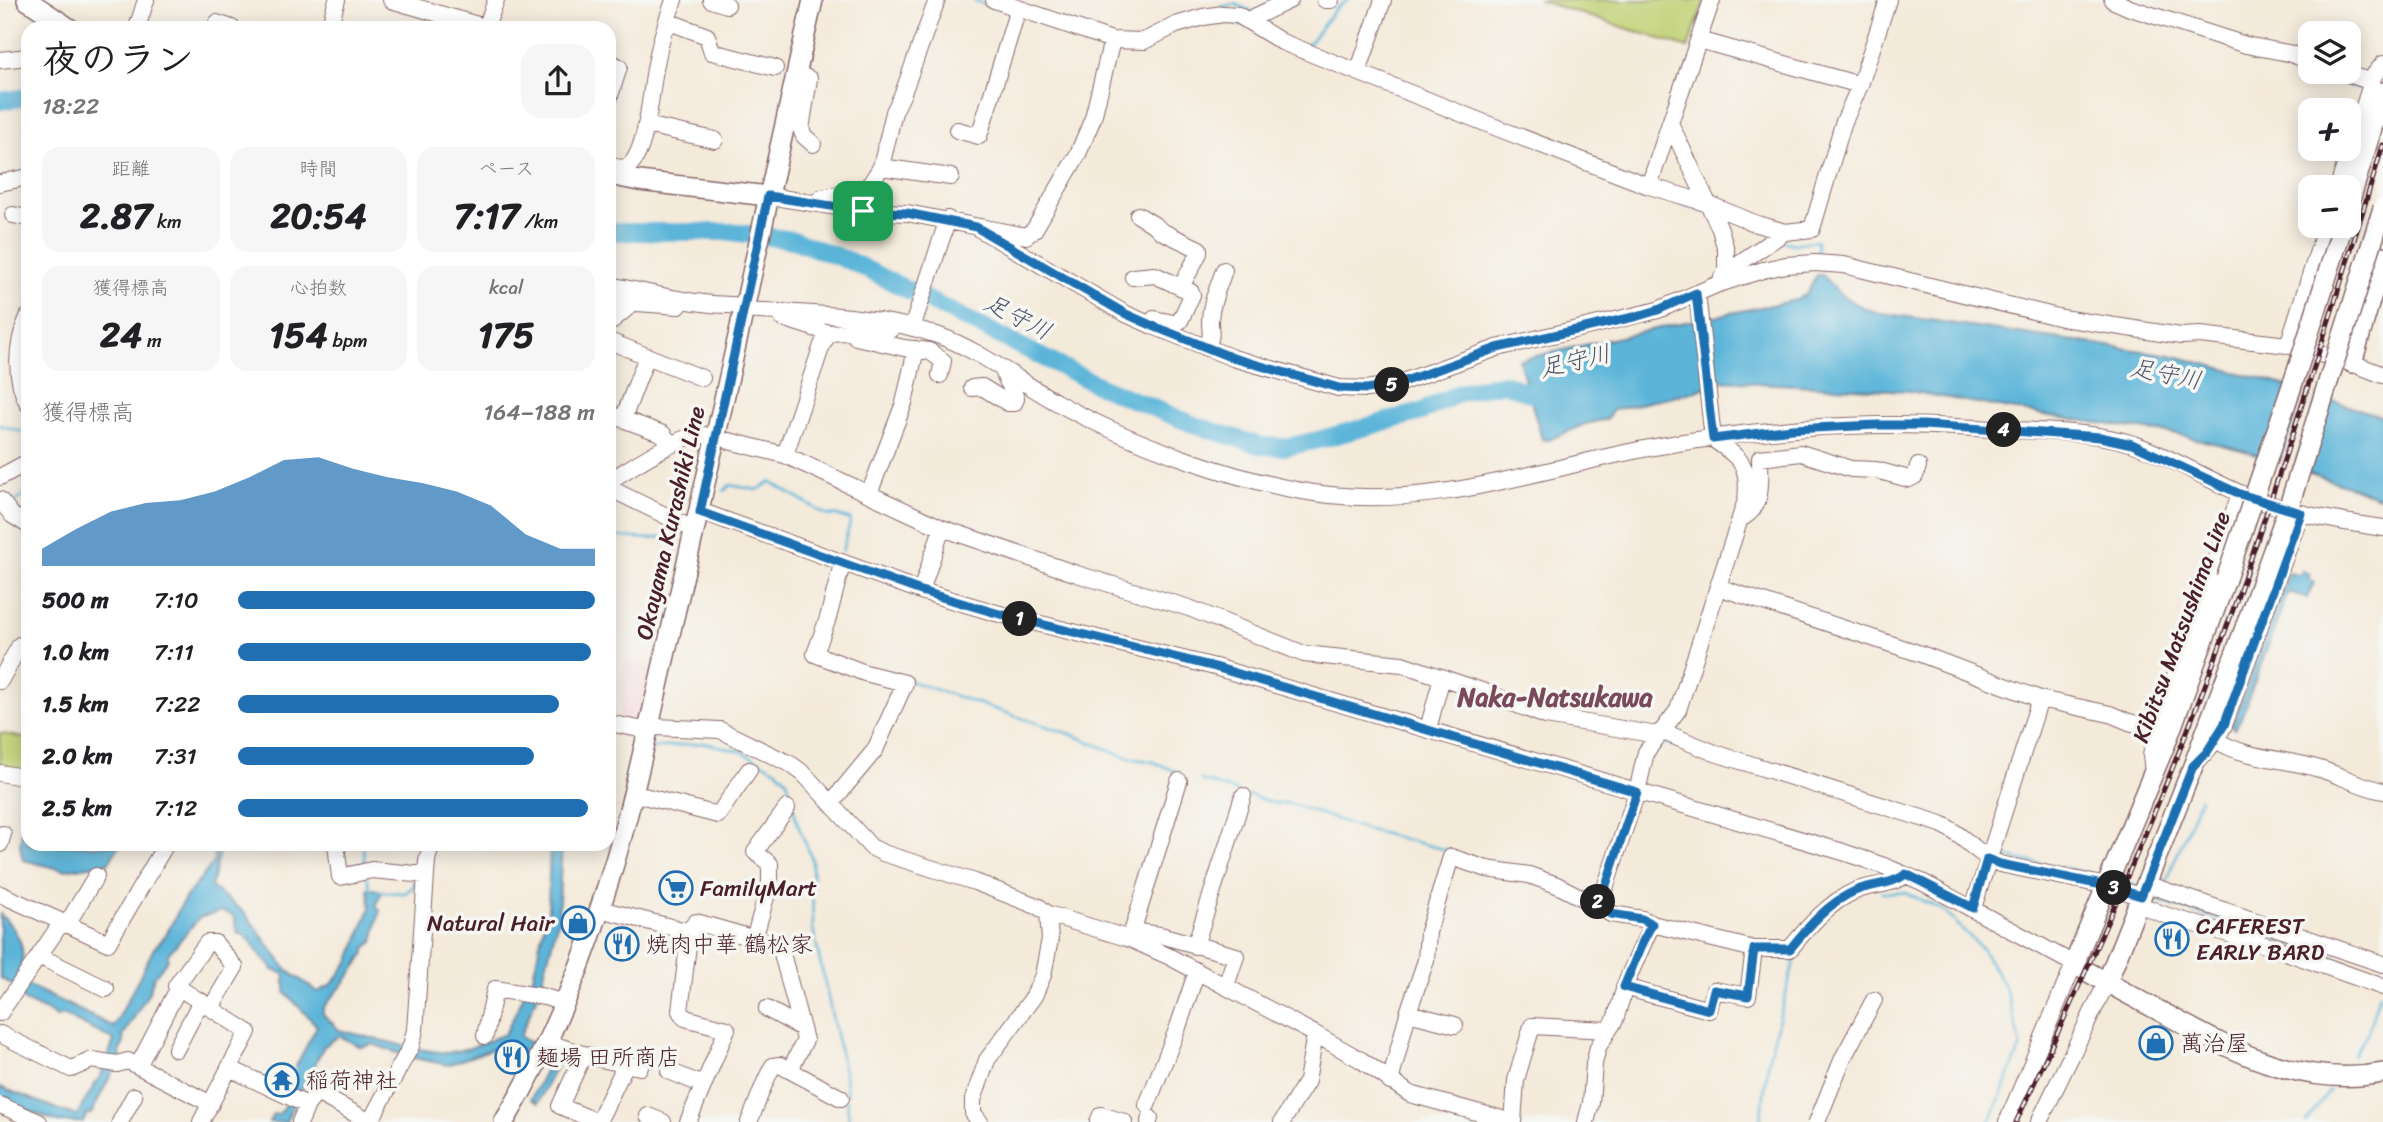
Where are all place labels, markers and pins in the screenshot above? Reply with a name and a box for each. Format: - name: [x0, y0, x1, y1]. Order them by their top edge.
- pin: [833, 181, 893, 241]
- pin: 5: [1374, 368, 1410, 402]
- pin: 4: [1986, 412, 2022, 448]
- pin: 1: [1002, 602, 1038, 636]
- place label: FamilyMart: [700, 868, 817, 909]
- supermarket icon: FamilyMart: [657, 869, 695, 907]
- pin: 3: [2096, 870, 2132, 906]
- pin: 2: [1580, 884, 1616, 920]
- place label: Natural Hair: [427, 903, 556, 944]
- shop icon: Natural Hair: [559, 904, 597, 942]
- place label: CAFEREST EARLY BARD: [2196, 906, 2324, 973]
- restaurant icon: CAFEREST EARLY BARD: [2153, 920, 2191, 958]
- place label: 焼肉中華 鶴松家: [646, 924, 813, 965]
- restaurant icon: 焼肉中華 鶴松家: [603, 925, 641, 963]
- place label: 萬治屋: [2180, 1023, 2249, 1064]
- shop icon: 萬治屋: [2137, 1024, 2175, 1062]
- place label: 麺場 田所商店: [536, 1037, 680, 1078]
- restaurant icon: 麺場 田所商店: [493, 1038, 531, 1076]
- place label: 稲荷神社: [306, 1060, 398, 1101]
- temple icon: 稲荷神社: [263, 1061, 301, 1099]

